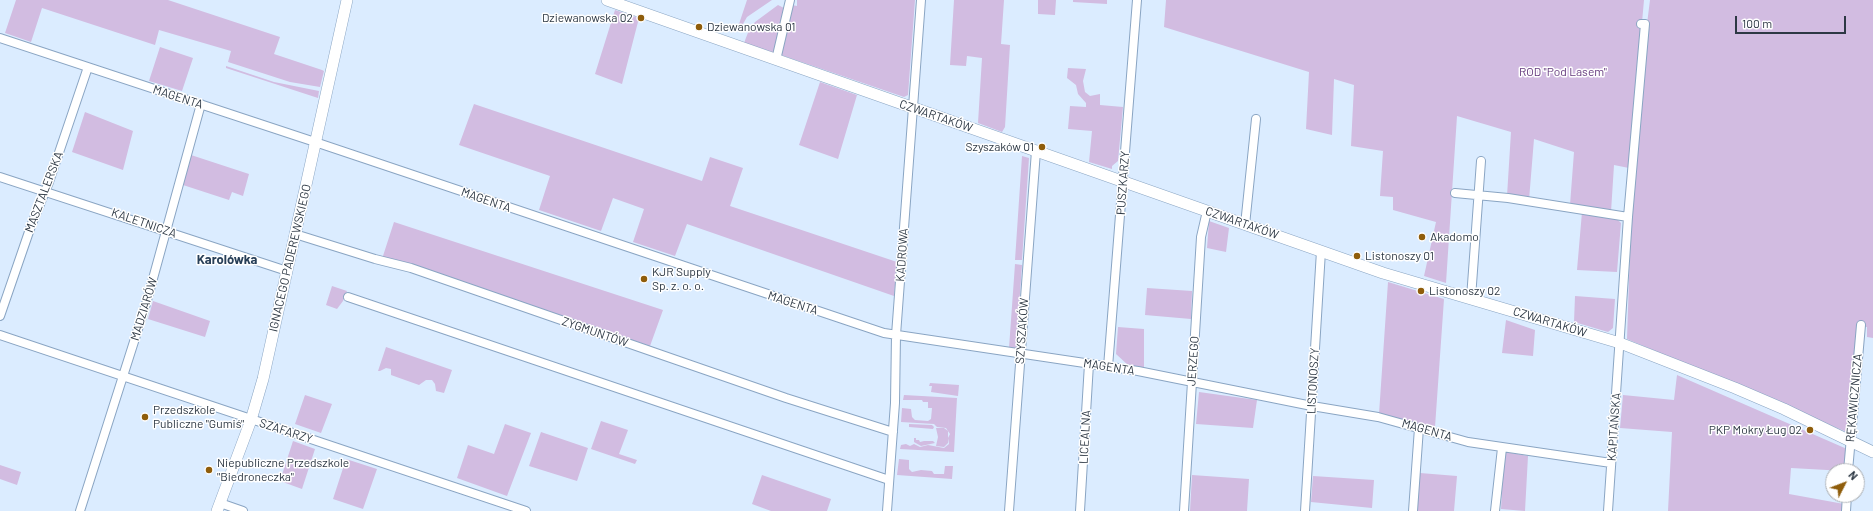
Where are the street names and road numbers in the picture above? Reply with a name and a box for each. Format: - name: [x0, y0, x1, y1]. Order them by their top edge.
- street label: MAGENTA: [151, 82, 205, 112]
- street label: CZWARTAKÓW: [898, 97, 974, 135]
- street label: MASZTALERSKA: [22, 149, 66, 235]
- street label: PUSZKARZY: [1114, 150, 1132, 216]
- street label: IGNACEGO PADEREWSKIEGO: [266, 183, 314, 333]
- street label: MAGENTA: [459, 185, 513, 215]
- street label: CZWARTAKÓW: [1204, 204, 1280, 242]
- street label: KALETNICZA: [109, 205, 179, 241]
- street label: KADROWA: [893, 228, 911, 282]
- street label: MADZIARÓW: [128, 276, 160, 342]
- street label: MAGENTA: [766, 288, 820, 318]
- street label: SZYSZAKÓW: [1013, 297, 1031, 365]
- street label: CZWARTAKÓW: [1511, 304, 1589, 340]
- street label: ZYGMUNTÓW: [560, 314, 630, 350]
- street label: JERZEGO: [1184, 335, 1202, 387]
- street label: LISTONOSZY: [1304, 347, 1322, 415]
- street label: RĘKAWICZNICZA: [1843, 353, 1865, 443]
- street label: MAGENTA: [1082, 356, 1136, 378]
- street label: KAPITAŃSKA: [1604, 392, 1624, 462]
- street label: LICEALNA: [1076, 410, 1094, 464]
- street label: SZAFARZY: [258, 416, 314, 446]
- street label: MAGENTA: [1400, 416, 1454, 444]

